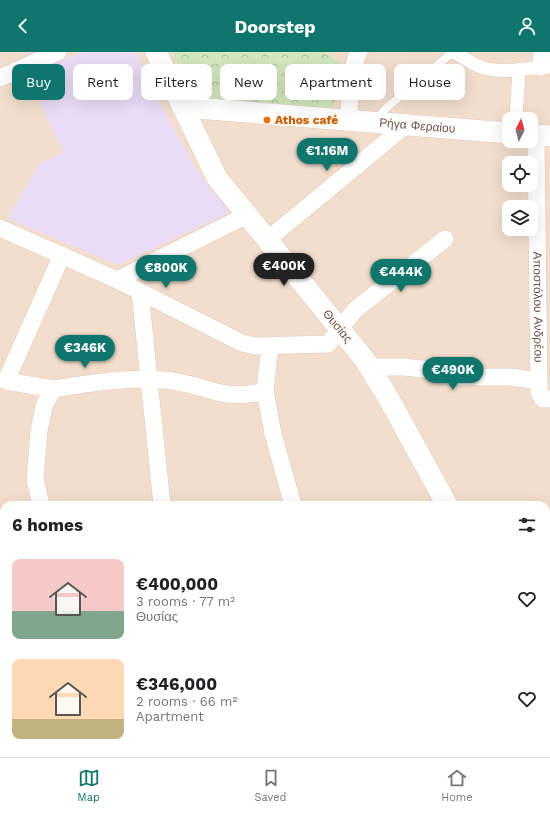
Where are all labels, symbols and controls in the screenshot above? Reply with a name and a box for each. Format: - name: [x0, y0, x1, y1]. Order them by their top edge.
- icon: back: [12, 15, 34, 37]
- icon: person: [516, 15, 538, 37]
- text: Doorstep: [234, 16, 316, 37]
- chip: Buy: [12, 64, 65, 100]
- chip: Rent: [73, 64, 133, 100]
- chip: Filters: [141, 64, 212, 100]
- chip: New: [220, 64, 277, 100]
- chip: Apartment: [285, 64, 386, 100]
- chip: House: [394, 64, 465, 100]
- north arrow: [502, 112, 538, 148]
- map controls: [502, 112, 538, 236]
- place label: Athos café: [275, 113, 338, 127]
- marker: Athos café: [262, 115, 272, 125]
- street label: Ρήγα Φεραίου: [379, 116, 456, 136]
- pin: €1.16M: [294, 138, 360, 172]
- text: €1.16M: [306, 143, 348, 158]
- button: locate: [502, 156, 538, 192]
- button: layers: [502, 200, 538, 236]
- street label: Αποστόλου Ανδρέου: [530, 251, 546, 363]
- pin: €400K: [256, 253, 312, 287]
- pin: €800K: [138, 255, 194, 289]
- text: €400K: [262, 258, 306, 273]
- pin: €444K: [373, 259, 429, 293]
- text: €800K: [144, 260, 188, 275]
- text: €444K: [379, 264, 423, 279]
- street label: Θυσίας: [320, 307, 355, 346]
- pin: €346K: [57, 335, 113, 369]
- text: €346K: [64, 340, 106, 355]
- pin: €490K: [425, 357, 481, 391]
- text: €490K: [432, 362, 474, 377]
- icon: filters: [516, 514, 538, 536]
- text: 6 homes: [12, 515, 83, 535]
- text: €400,000: [136, 574, 218, 594]
- icon: home: [44, 575, 92, 623]
- icon: heart: [516, 588, 538, 610]
- text: 3 rooms · 77 m²: [136, 594, 235, 609]
- text: Θυσίας: [136, 609, 178, 624]
- text: €346,000: [136, 674, 217, 694]
- icon: home: [44, 675, 92, 723]
- icon: heart: [516, 688, 538, 710]
- text: 2 rooms · 66 m²: [136, 694, 237, 709]
- text: Apartment: [136, 709, 204, 724]
- tab: Map: [77, 767, 100, 804]
- tab: Saved: [255, 767, 286, 804]
- tab: Home: [441, 767, 473, 804]

